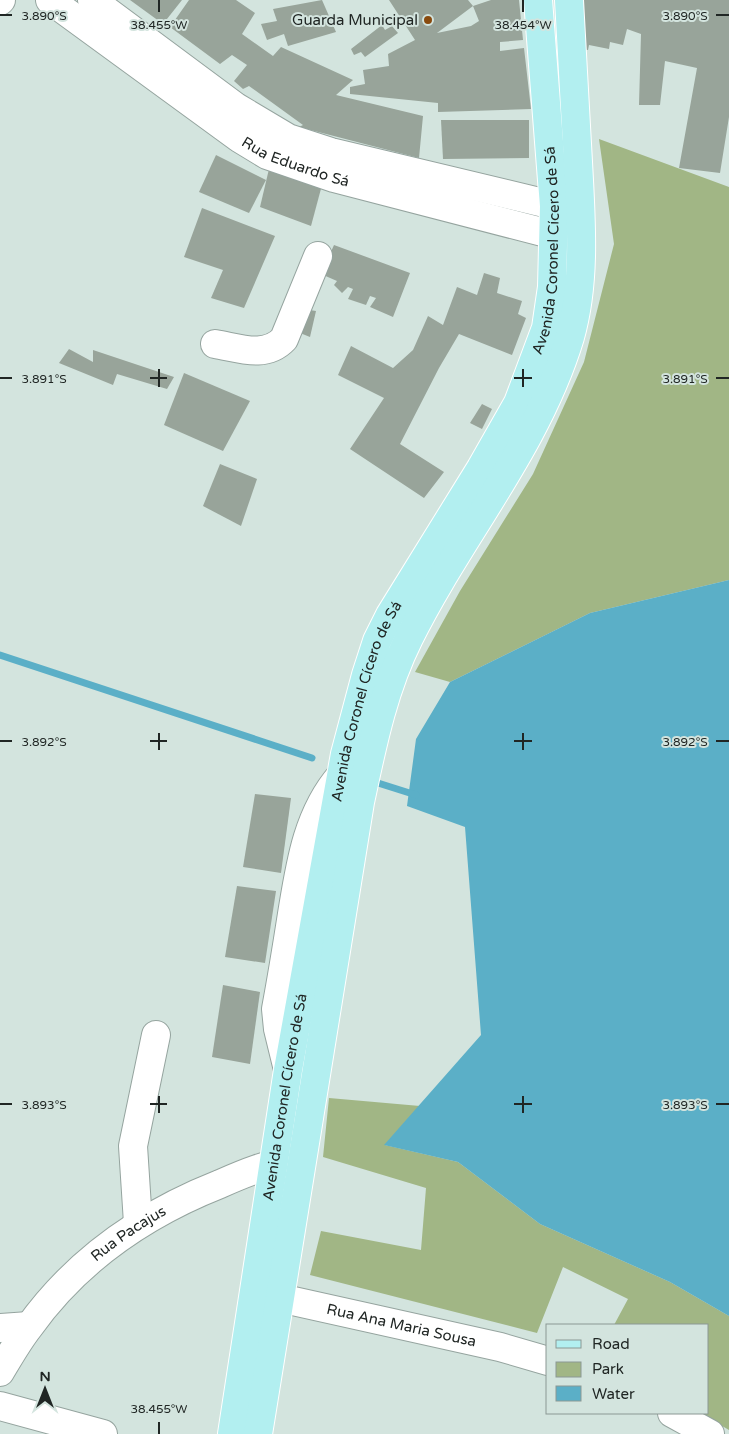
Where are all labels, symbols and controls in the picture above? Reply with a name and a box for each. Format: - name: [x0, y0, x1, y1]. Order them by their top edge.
- text: 3.890°S: [21, 9, 67, 23]
- text: 3.890°S: [662, 9, 708, 23]
- place label: Guarda Municipal: [292, 11, 418, 29]
- marker: Guarda Municipal: [422, 14, 434, 26]
- text: 38.455°W: [131, 18, 188, 32]
- text: 38.454°W: [494, 18, 552, 32]
- street label: Rua Eduardo Sá: [238, 133, 351, 191]
- street label: Avenida Coronel Cícero de Sá: [528, 146, 563, 357]
- text: 3.891°S: [21, 372, 67, 386]
- text: 3.891°S: [662, 372, 708, 386]
- street label: Avenida Coronel Cícero de Sá: [328, 598, 406, 803]
- text: 3.892°S: [21, 735, 67, 749]
- text: 3.892°S: [662, 735, 708, 749]
- street label: Avenida Coronel Cícero de Sá: [259, 992, 311, 1202]
- text: 3.893°S: [21, 1098, 67, 1112]
- text: 3.893°S: [662, 1098, 708, 1112]
- street label: Rua Pacajus: [87, 1202, 169, 1265]
- street label: Rua Ana Maria Sousa: [325, 1300, 478, 1350]
- legend: [546, 1324, 709, 1414]
- text: Road: [592, 1335, 630, 1353]
- text: Park: [592, 1360, 624, 1378]
- north arrow: [20, 1364, 70, 1414]
- text: N: [39, 1368, 51, 1385]
- text: Water: [592, 1385, 635, 1403]
- text: 38.455°W: [131, 1402, 188, 1416]

